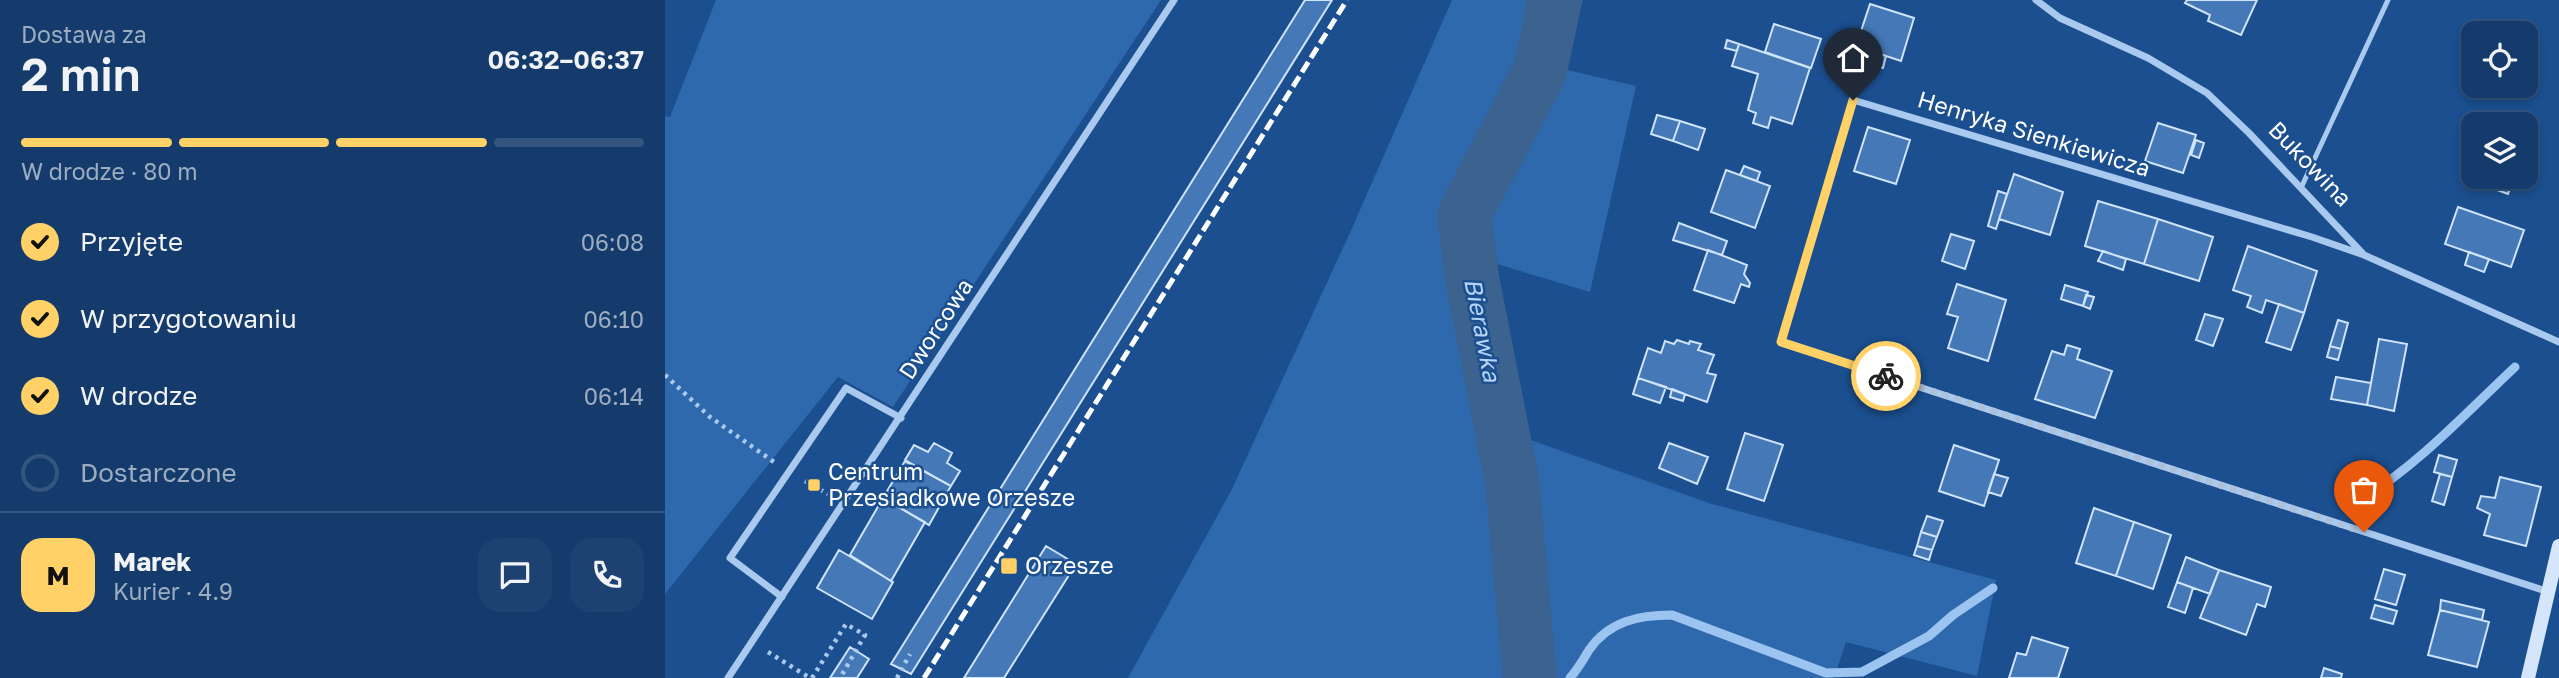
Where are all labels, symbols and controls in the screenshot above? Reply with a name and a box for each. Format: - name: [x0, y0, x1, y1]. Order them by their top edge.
- text: Dostawa za: [21, 20, 147, 48]
- map controls: [2461, 21, 2538, 189]
- button: locate: [2461, 21, 2538, 98]
- pin: [1823, 28, 1883, 100]
- icon: home: [1834, 39, 1872, 77]
- text: 06:32–06:37: [487, 44, 644, 75]
- text: 2 min: [21, 46, 141, 101]
- street label: Henryka Sienkiewicza: [1915, 84, 2154, 182]
- button: layers: [2461, 112, 2538, 189]
- street label: Bukowina: [2263, 115, 2358, 212]
- text: W drodze · 80 m: [21, 157, 198, 185]
- icon: check: [21, 223, 59, 261]
- text: Przyjęte: [80, 226, 183, 257]
- text: 06:08: [581, 228, 644, 256]
- street label: Dworcowa: [892, 273, 978, 384]
- water label: Bierawka: [1459, 275, 1508, 386]
- icon: check: [21, 300, 59, 338]
- text: W przygotowaniu: [80, 303, 297, 334]
- text: 06:10: [584, 305, 644, 333]
- courier: [1851, 341, 1921, 411]
- icon: bike: [1867, 357, 1905, 395]
- icon: check: [21, 377, 59, 415]
- text: W drodze: [80, 380, 197, 411]
- text: 06:14: [584, 382, 644, 410]
- text: Dostarczone: [80, 457, 237, 488]
- place label: Centrum Przesiadkowe Orzesze: [828, 457, 1075, 511]
- pin: [2334, 460, 2394, 532]
- icon: bag: [2345, 471, 2383, 509]
- marker: Centrum Przesiadkowe Orzesze: [806, 477, 822, 493]
- button: chat: [478, 538, 552, 612]
- button: phone: [570, 538, 644, 612]
- text: Marek: [113, 546, 191, 577]
- place label: Orzesze: [1025, 551, 1114, 579]
- marker: Orzesze: [999, 556, 1019, 576]
- text: M: [46, 560, 70, 591]
- text: Kurier · 4.9: [113, 577, 233, 605]

